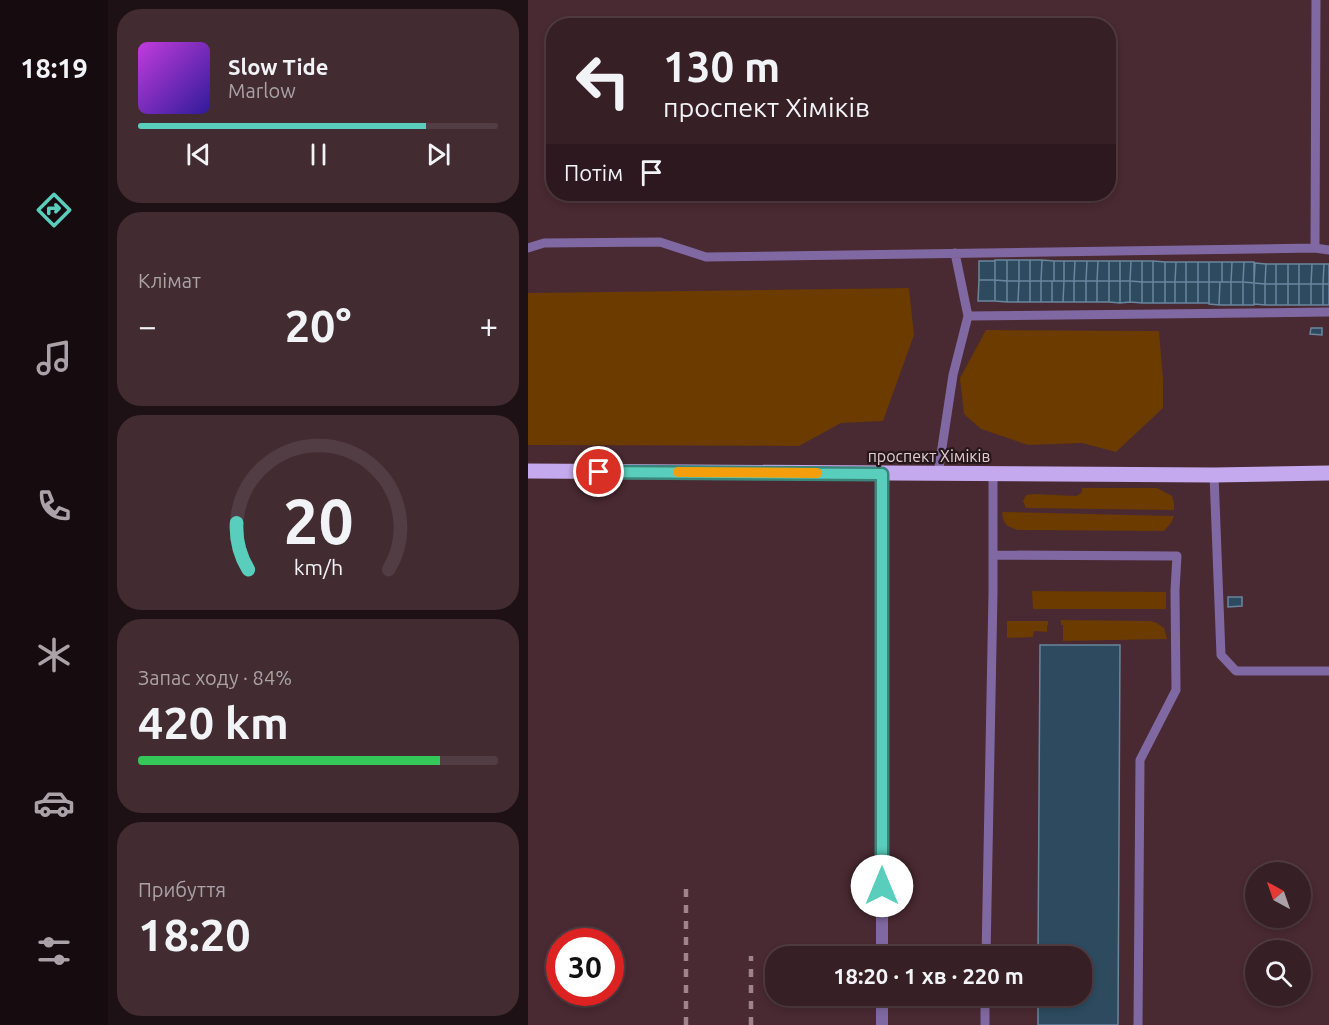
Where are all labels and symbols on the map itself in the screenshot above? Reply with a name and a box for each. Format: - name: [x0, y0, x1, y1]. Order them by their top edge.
- pin: [573, 446, 624, 497]
- street label: проспект Хіміків: [868, 447, 990, 465]
- position arrow: [850, 854, 914, 918]
- north arrow: [1245, 862, 1311, 928]
- speed limit sign: 30: [546, 928, 624, 1006]

